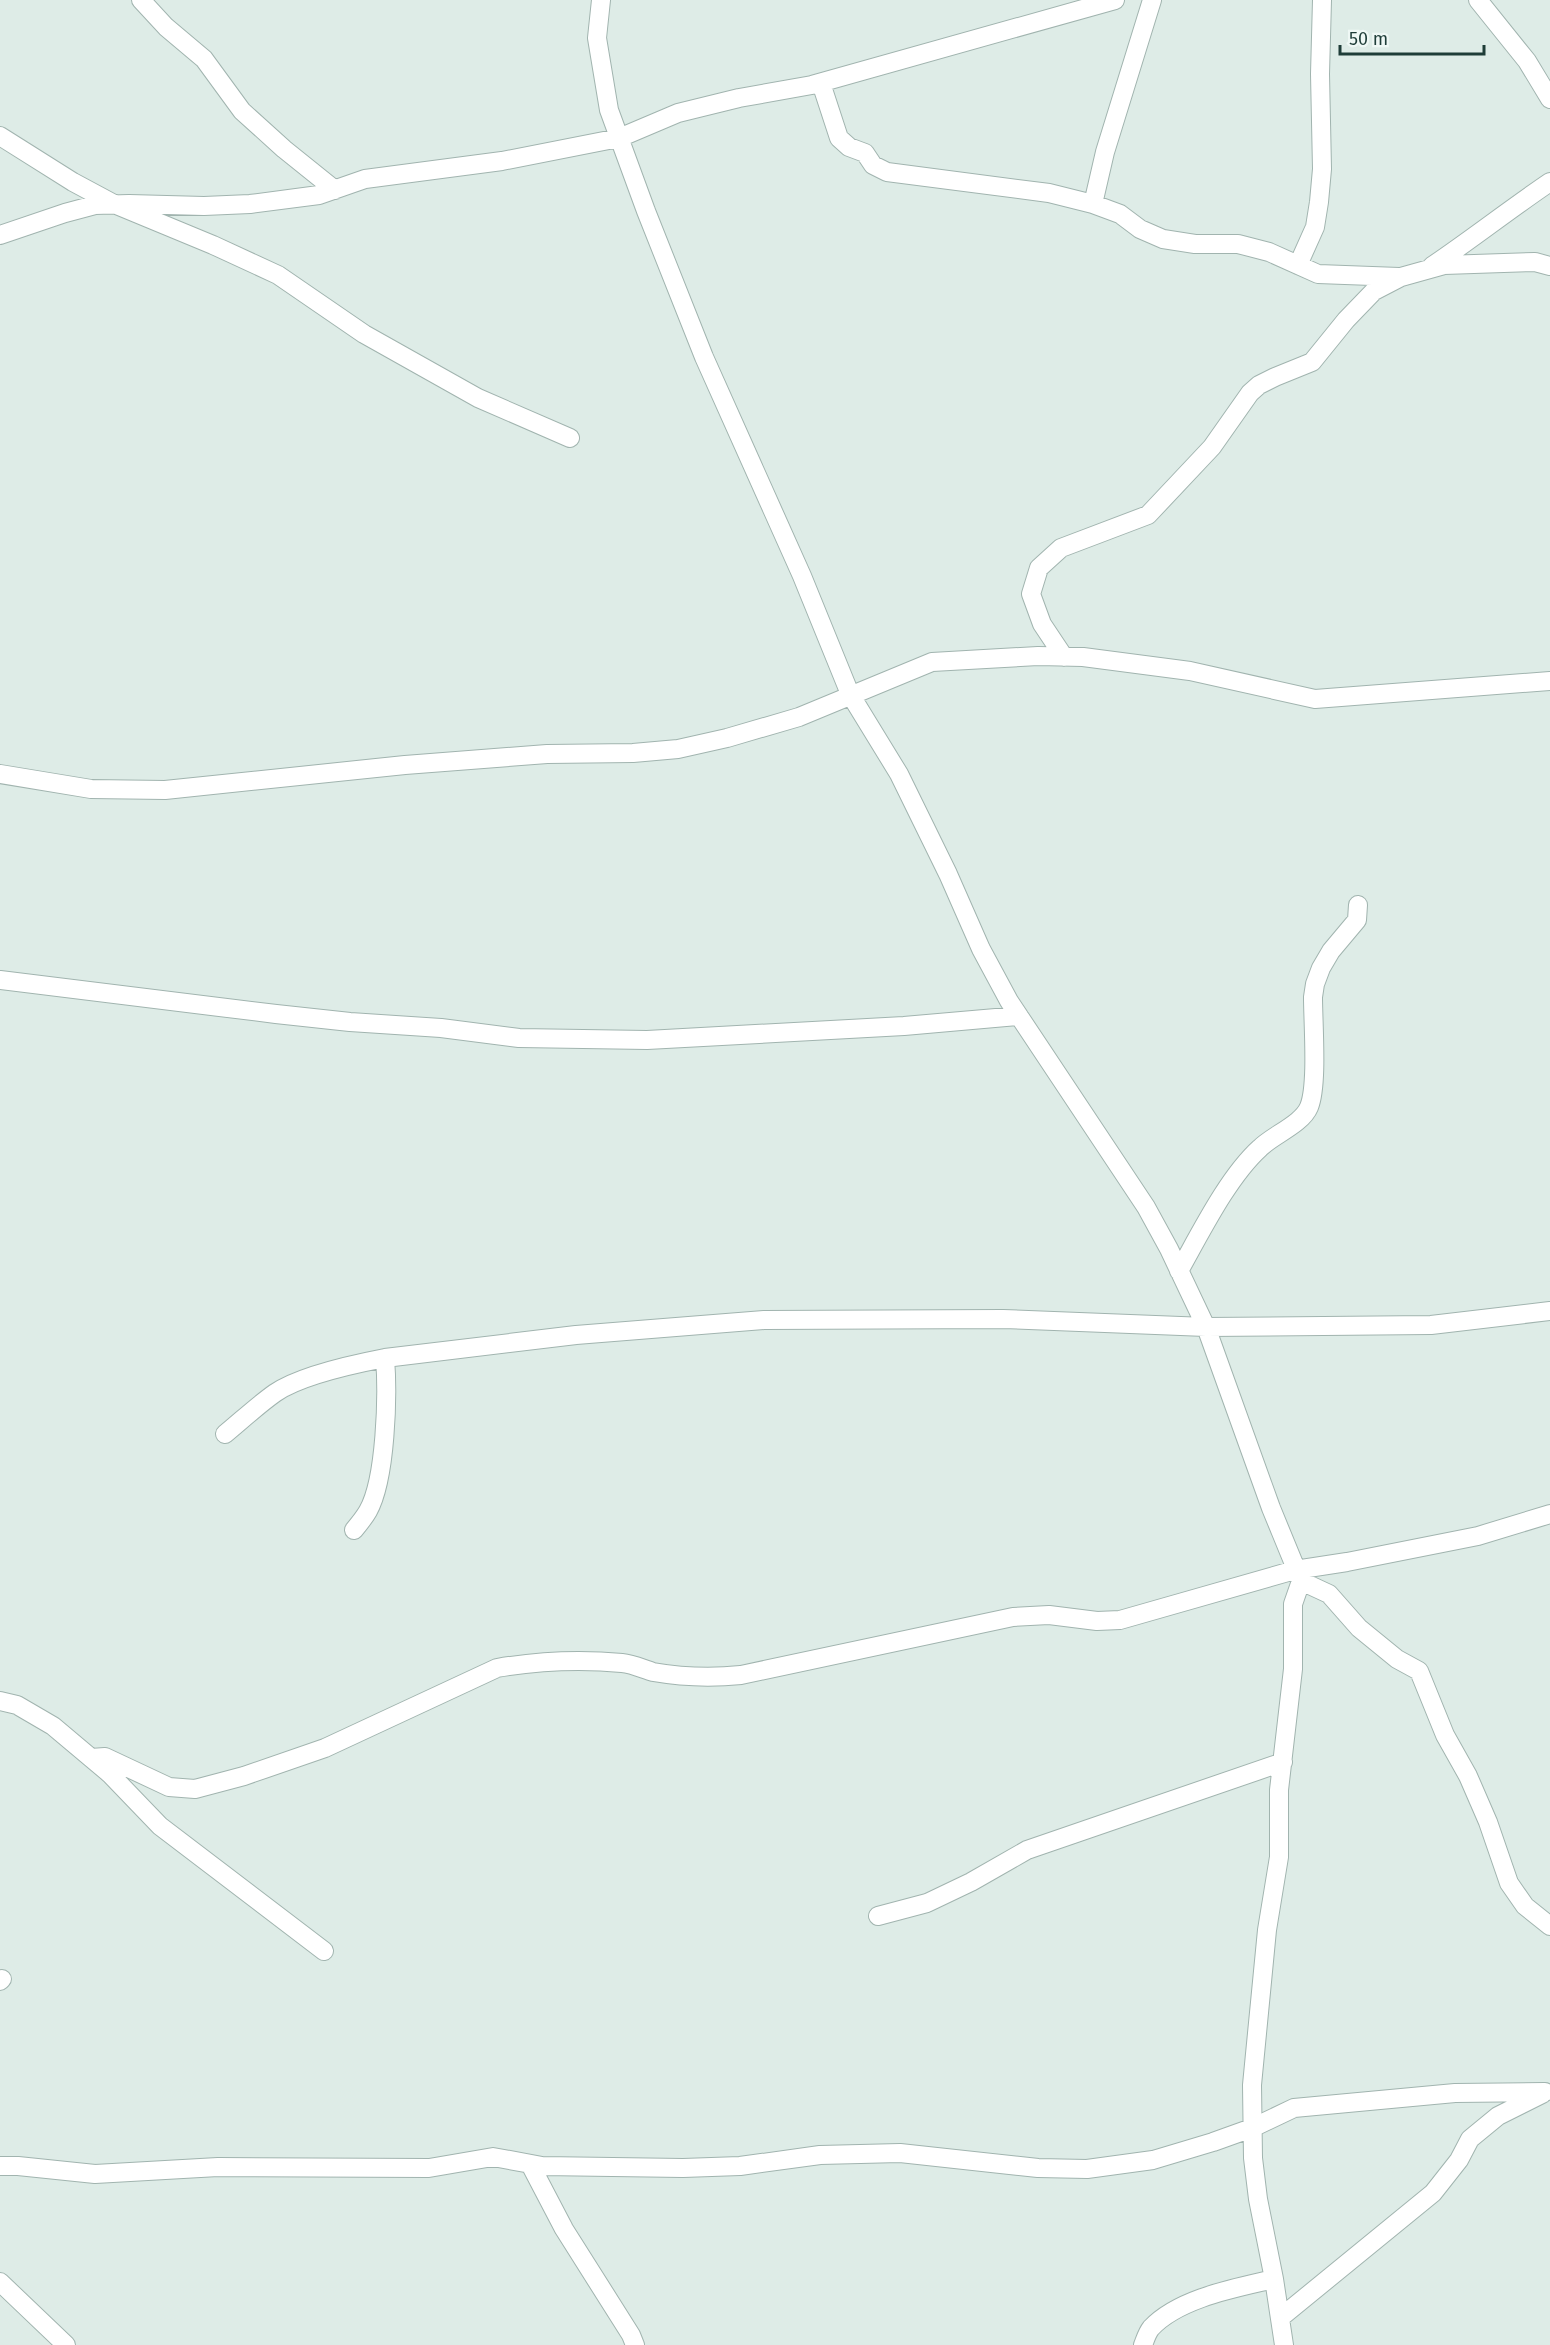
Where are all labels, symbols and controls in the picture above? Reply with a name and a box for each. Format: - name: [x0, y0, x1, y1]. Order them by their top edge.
- scale bar: [1340, 18, 1484, 56]
- text: 50 m: [1349, 28, 1388, 50]

